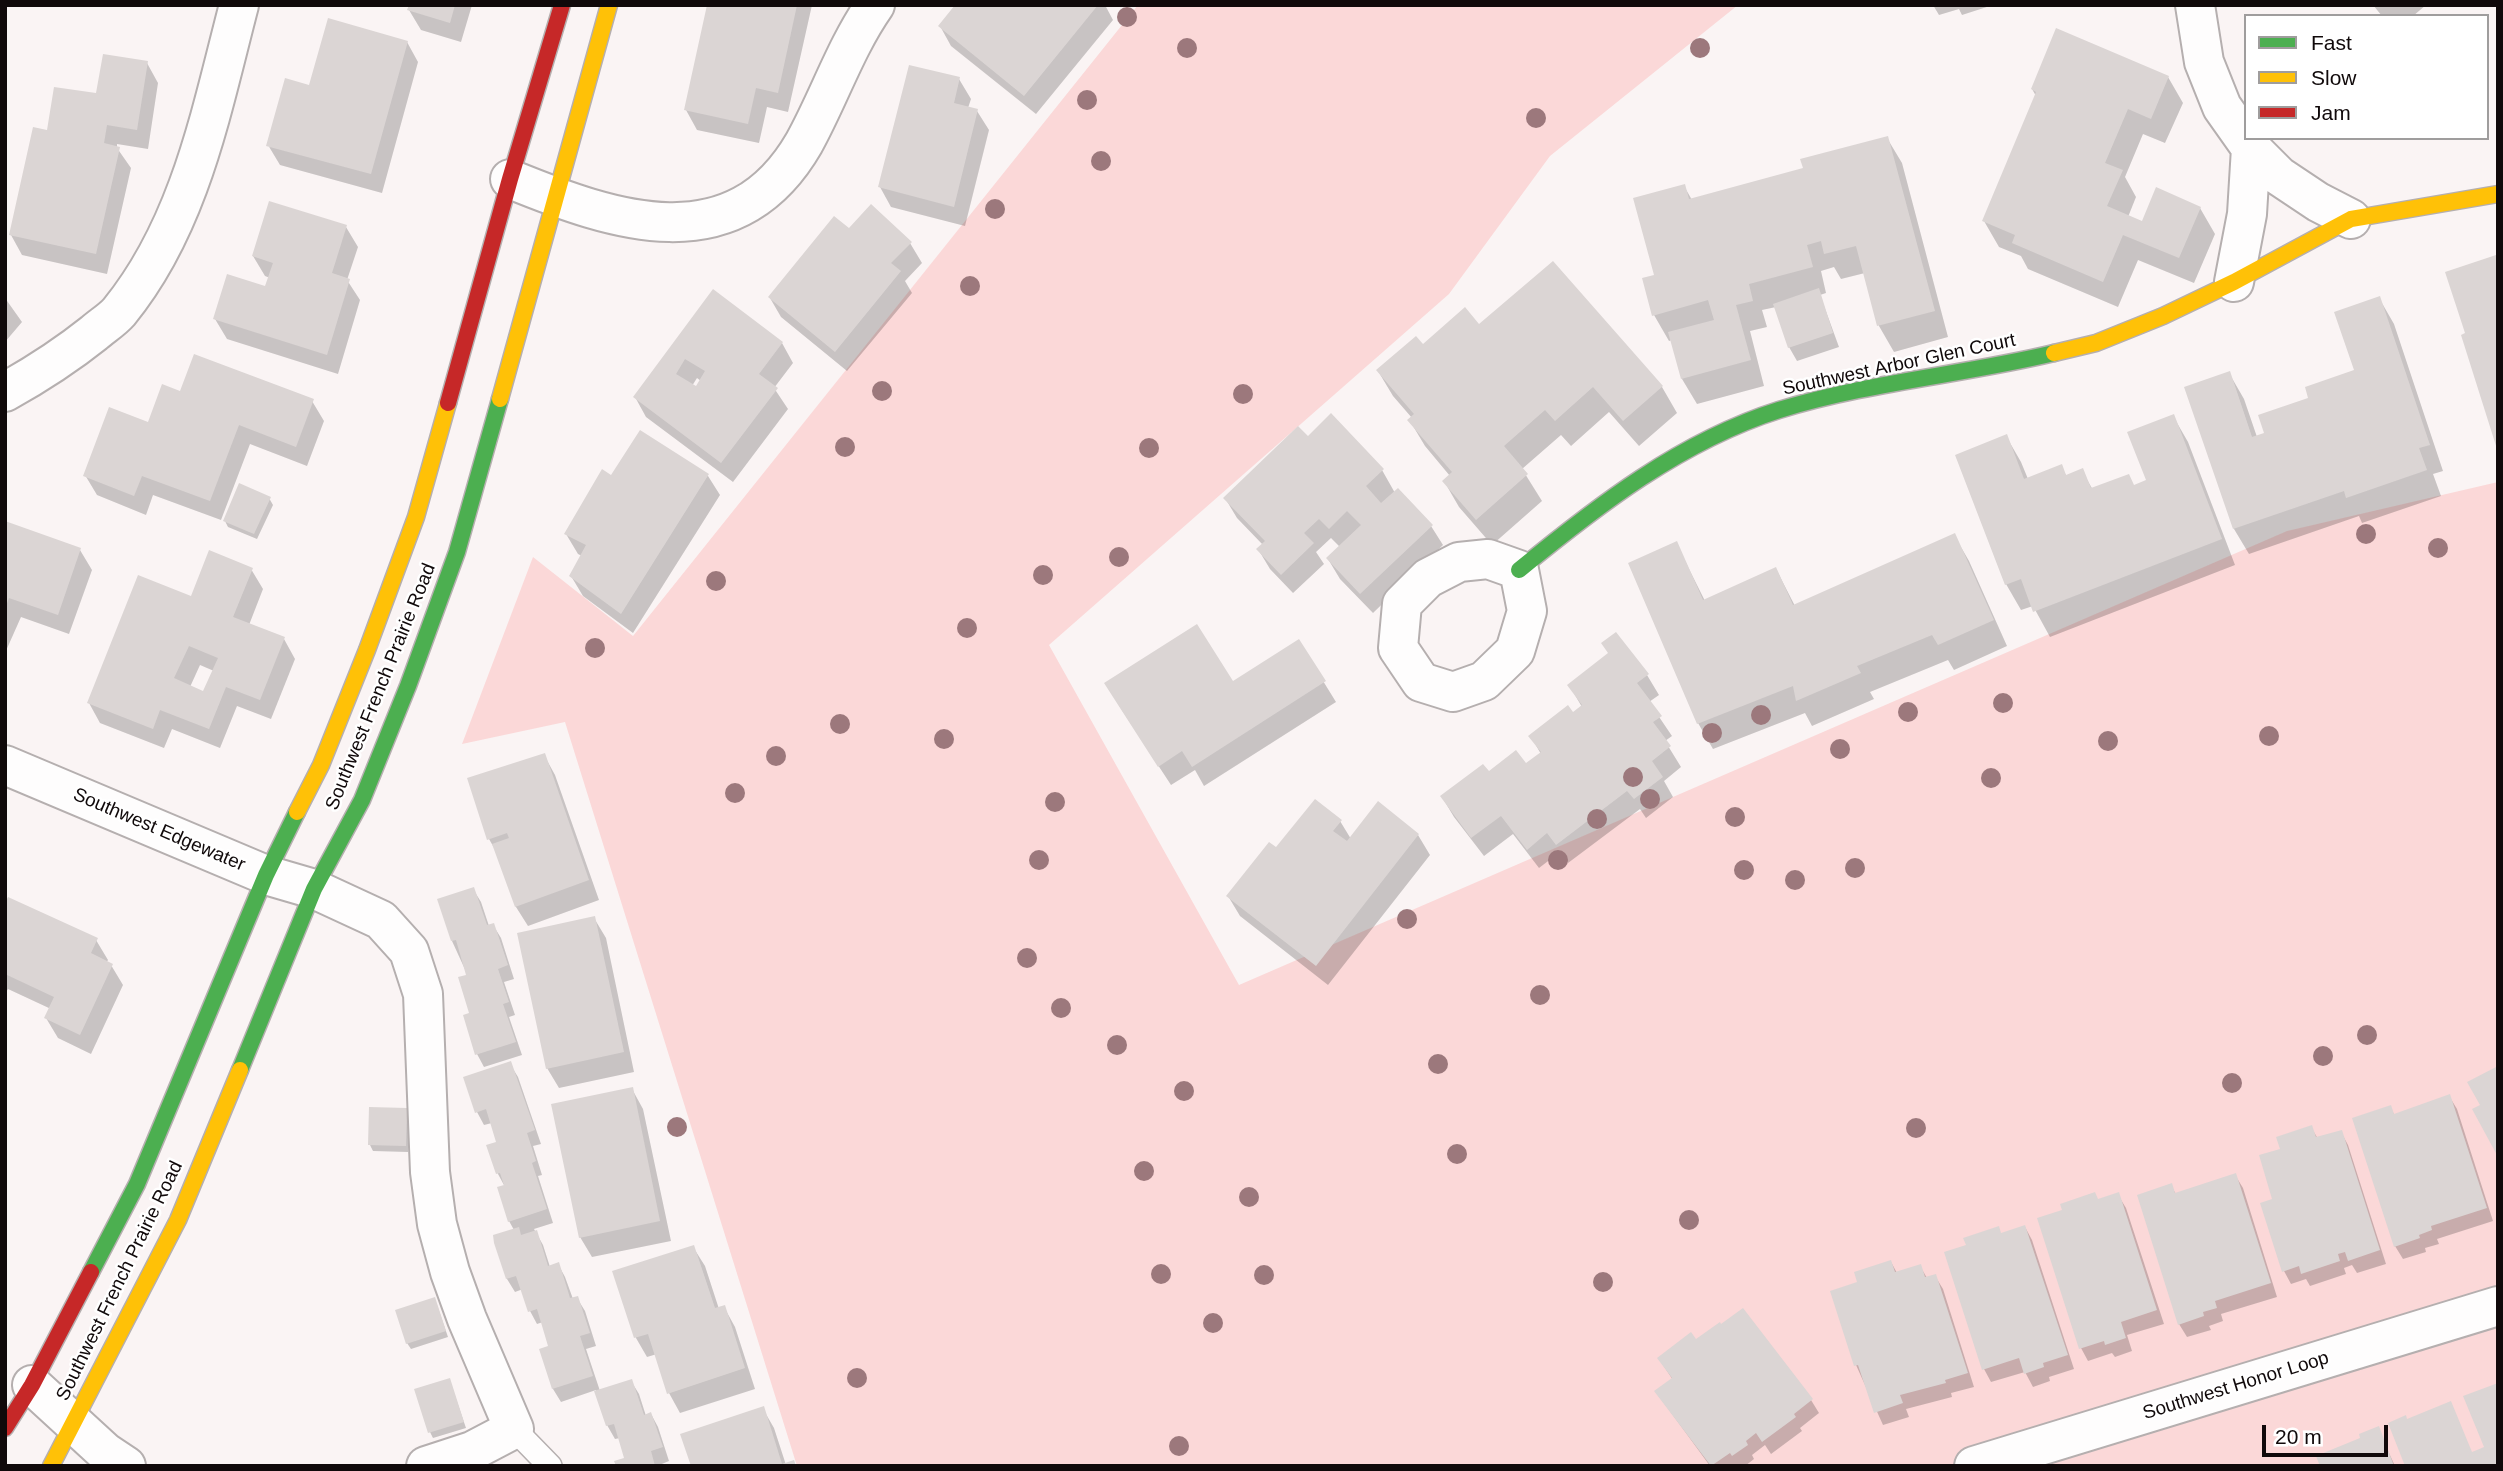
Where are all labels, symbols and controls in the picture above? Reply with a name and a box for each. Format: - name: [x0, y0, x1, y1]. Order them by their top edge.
- legend: [2244, 14, 2489, 140]
- text: Fast: [2311, 31, 2352, 54]
- text: Slow: [2311, 66, 2357, 89]
- text: Jam: [2311, 101, 2351, 124]
- street label: Southwest Arbor Glen Court: [1780, 329, 2018, 401]
- street label: Southwest French Prairie Road: [321, 560, 441, 814]
- street label: Southwest Edgewater: [69, 783, 249, 877]
- street label: Southwest French Prairie Road: [52, 1157, 188, 1405]
- street label: Southwest Honor Loop: [2140, 1347, 2332, 1425]
- scale bar: [2265, 1412, 2391, 1456]
- text: 20 m: [2275, 1425, 2322, 1448]

